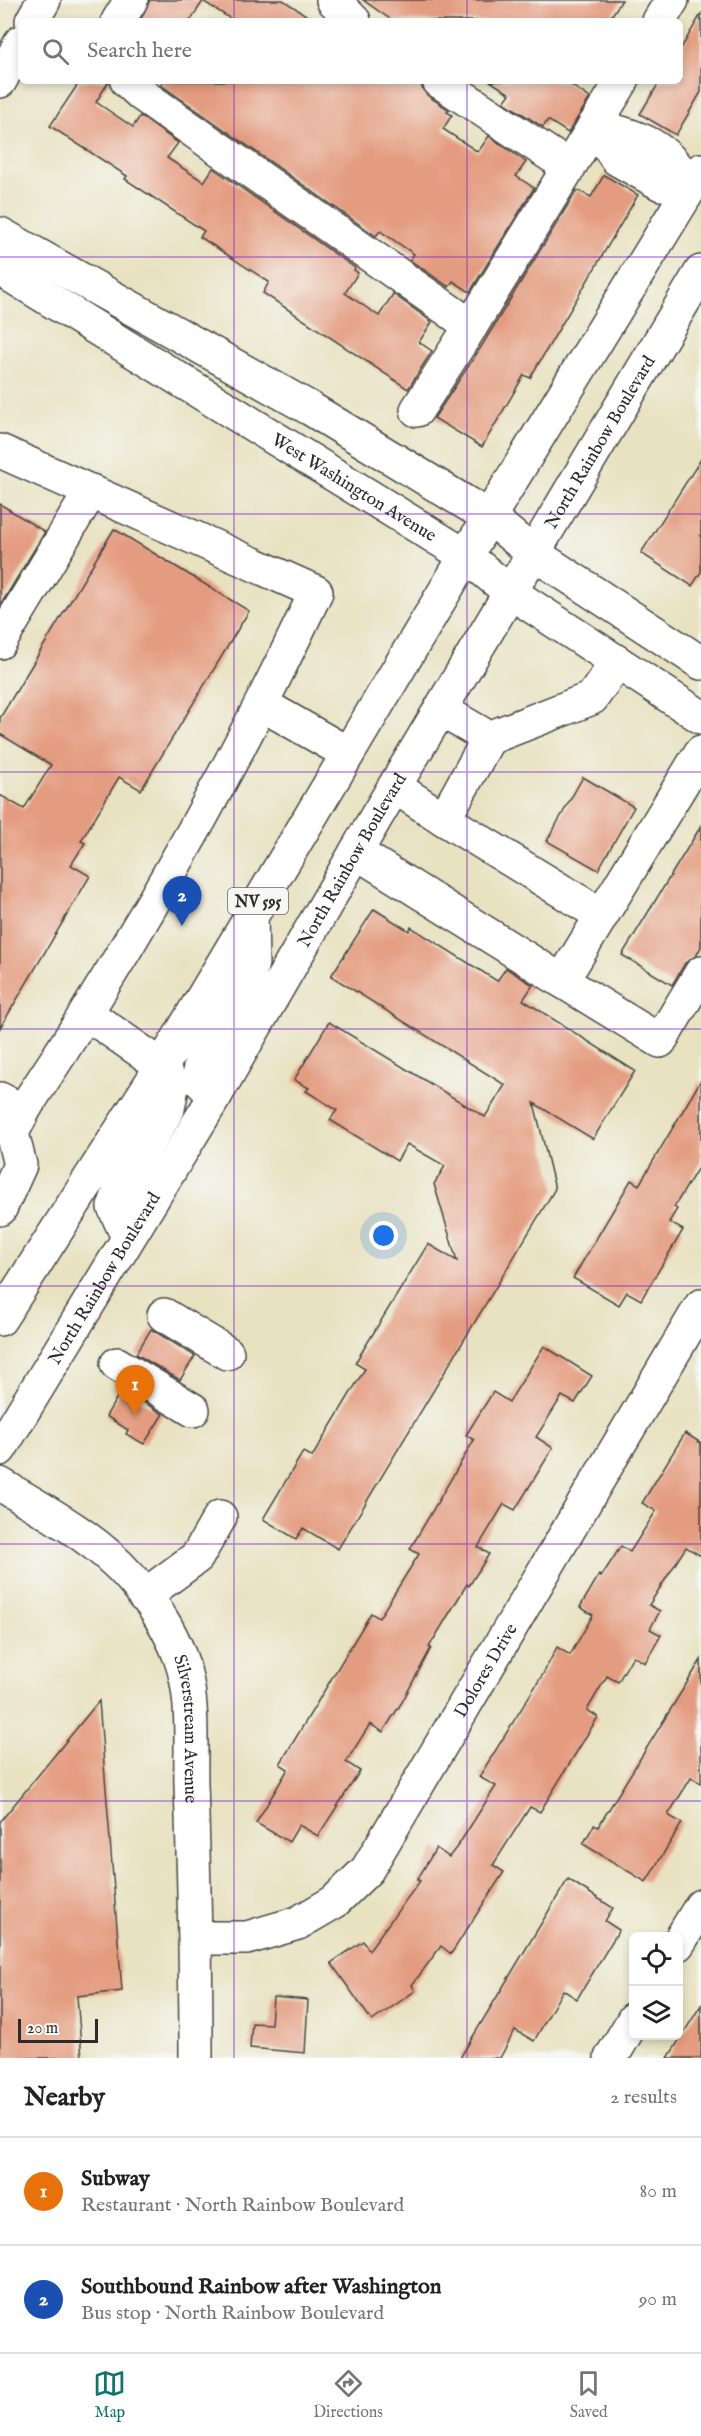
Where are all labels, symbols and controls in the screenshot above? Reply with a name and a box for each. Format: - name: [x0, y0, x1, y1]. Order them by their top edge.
- search box: [18, 18, 683, 84]
- icon: search: [39, 35, 72, 68]
- text: Search here: [87, 37, 192, 65]
- street label: North Rainbow Boulevard: [540, 352, 662, 534]
- street label: West Washington Avenue: [267, 429, 440, 548]
- street label: North Rainbow Boulevard: [293, 769, 413, 952]
- pin: 2: [162, 876, 201, 926]
- road number: NV 595: [228, 888, 288, 914]
- street label: North Rainbow Boulevard: [44, 1188, 167, 1369]
- your location: [369, 1221, 398, 1250]
- pin: 1: [116, 1366, 154, 1415]
- street label: Dolores Drive: [450, 1620, 523, 1722]
- street label: Silverstream Avenue: [167, 1652, 202, 1804]
- map controls: [629, 1932, 683, 2040]
- button: locate: [629, 1932, 683, 1986]
- button: layers: [629, 1986, 683, 2040]
- scale bar: [18, 2016, 98, 2044]
- text: 20 m: [27, 2019, 58, 2039]
- text: Nearby: [24, 2081, 105, 2114]
- text: 2 results: [610, 2085, 677, 2110]
- text: Subway: [81, 2165, 150, 2193]
- text: 1: [40, 2179, 47, 2204]
- text: 80 m: [640, 2179, 677, 2204]
- text: Restaurant · North Rainbow Boulevard: [81, 2193, 404, 2218]
- text: Southbound Rainbow after Washington: [81, 2273, 441, 2301]
- text: 2: [39, 2287, 48, 2312]
- text: 90 m: [639, 2287, 677, 2312]
- text: Bus stop · North Rainbow Boulevard: [81, 2301, 384, 2326]
- tab: Map: [93, 2367, 126, 2423]
- tab: Directions: [313, 2367, 383, 2423]
- tab: Saved: [570, 2367, 608, 2423]

